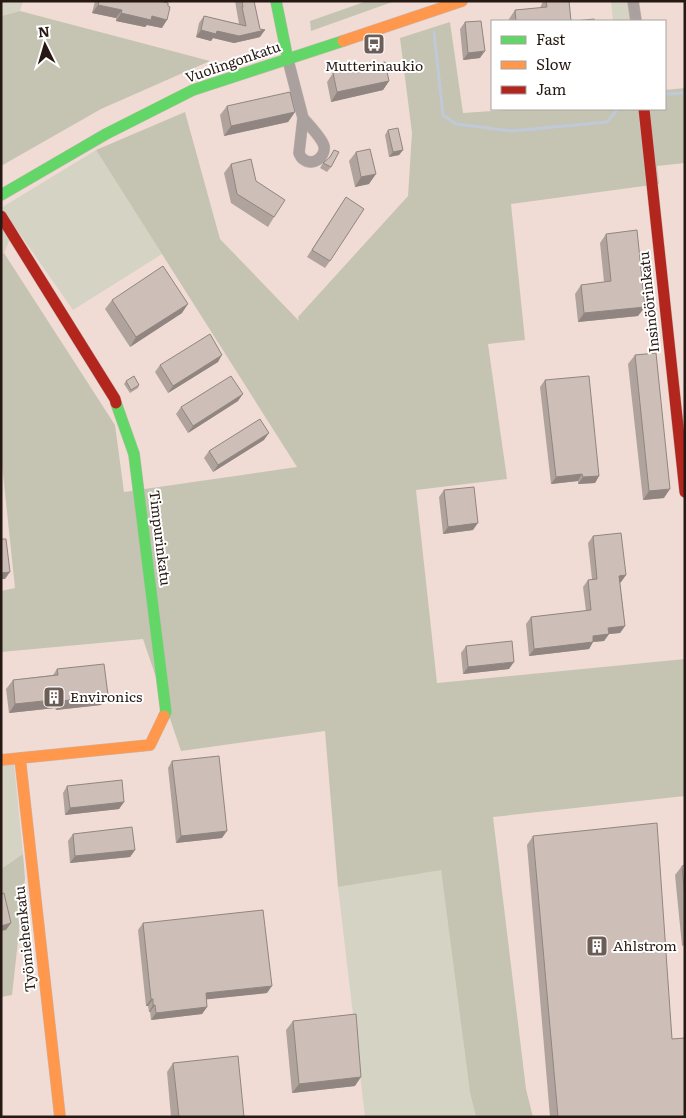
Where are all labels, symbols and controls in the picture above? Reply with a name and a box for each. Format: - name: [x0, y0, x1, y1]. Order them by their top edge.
- north arrow: [20, 20, 70, 70]
- legend: [491, 20, 666, 110]
- text: N: [37, 21, 51, 42]
- text: Fast: [536, 27, 565, 50]
- bus stop icon: Mutterinaukio: [362, 32, 386, 56]
- street label: Vuolingonkatu: [182, 35, 283, 87]
- text: Slow: [536, 52, 571, 75]
- place label: Mutterinaukio: [325, 55, 423, 75]
- text: Jam: [536, 77, 567, 100]
- street label: Insinöörinkatu: [633, 250, 663, 354]
- street label: Timpurinkatu: [145, 489, 177, 587]
- building icon: Environics: [42, 685, 66, 709]
- place label: Environics: [70, 686, 142, 706]
- street label: Työmiehenkatu: [8, 885, 40, 993]
- building icon: Ahlstrom: [585, 934, 609, 958]
- place label: Ahlstrom: [613, 935, 677, 955]

